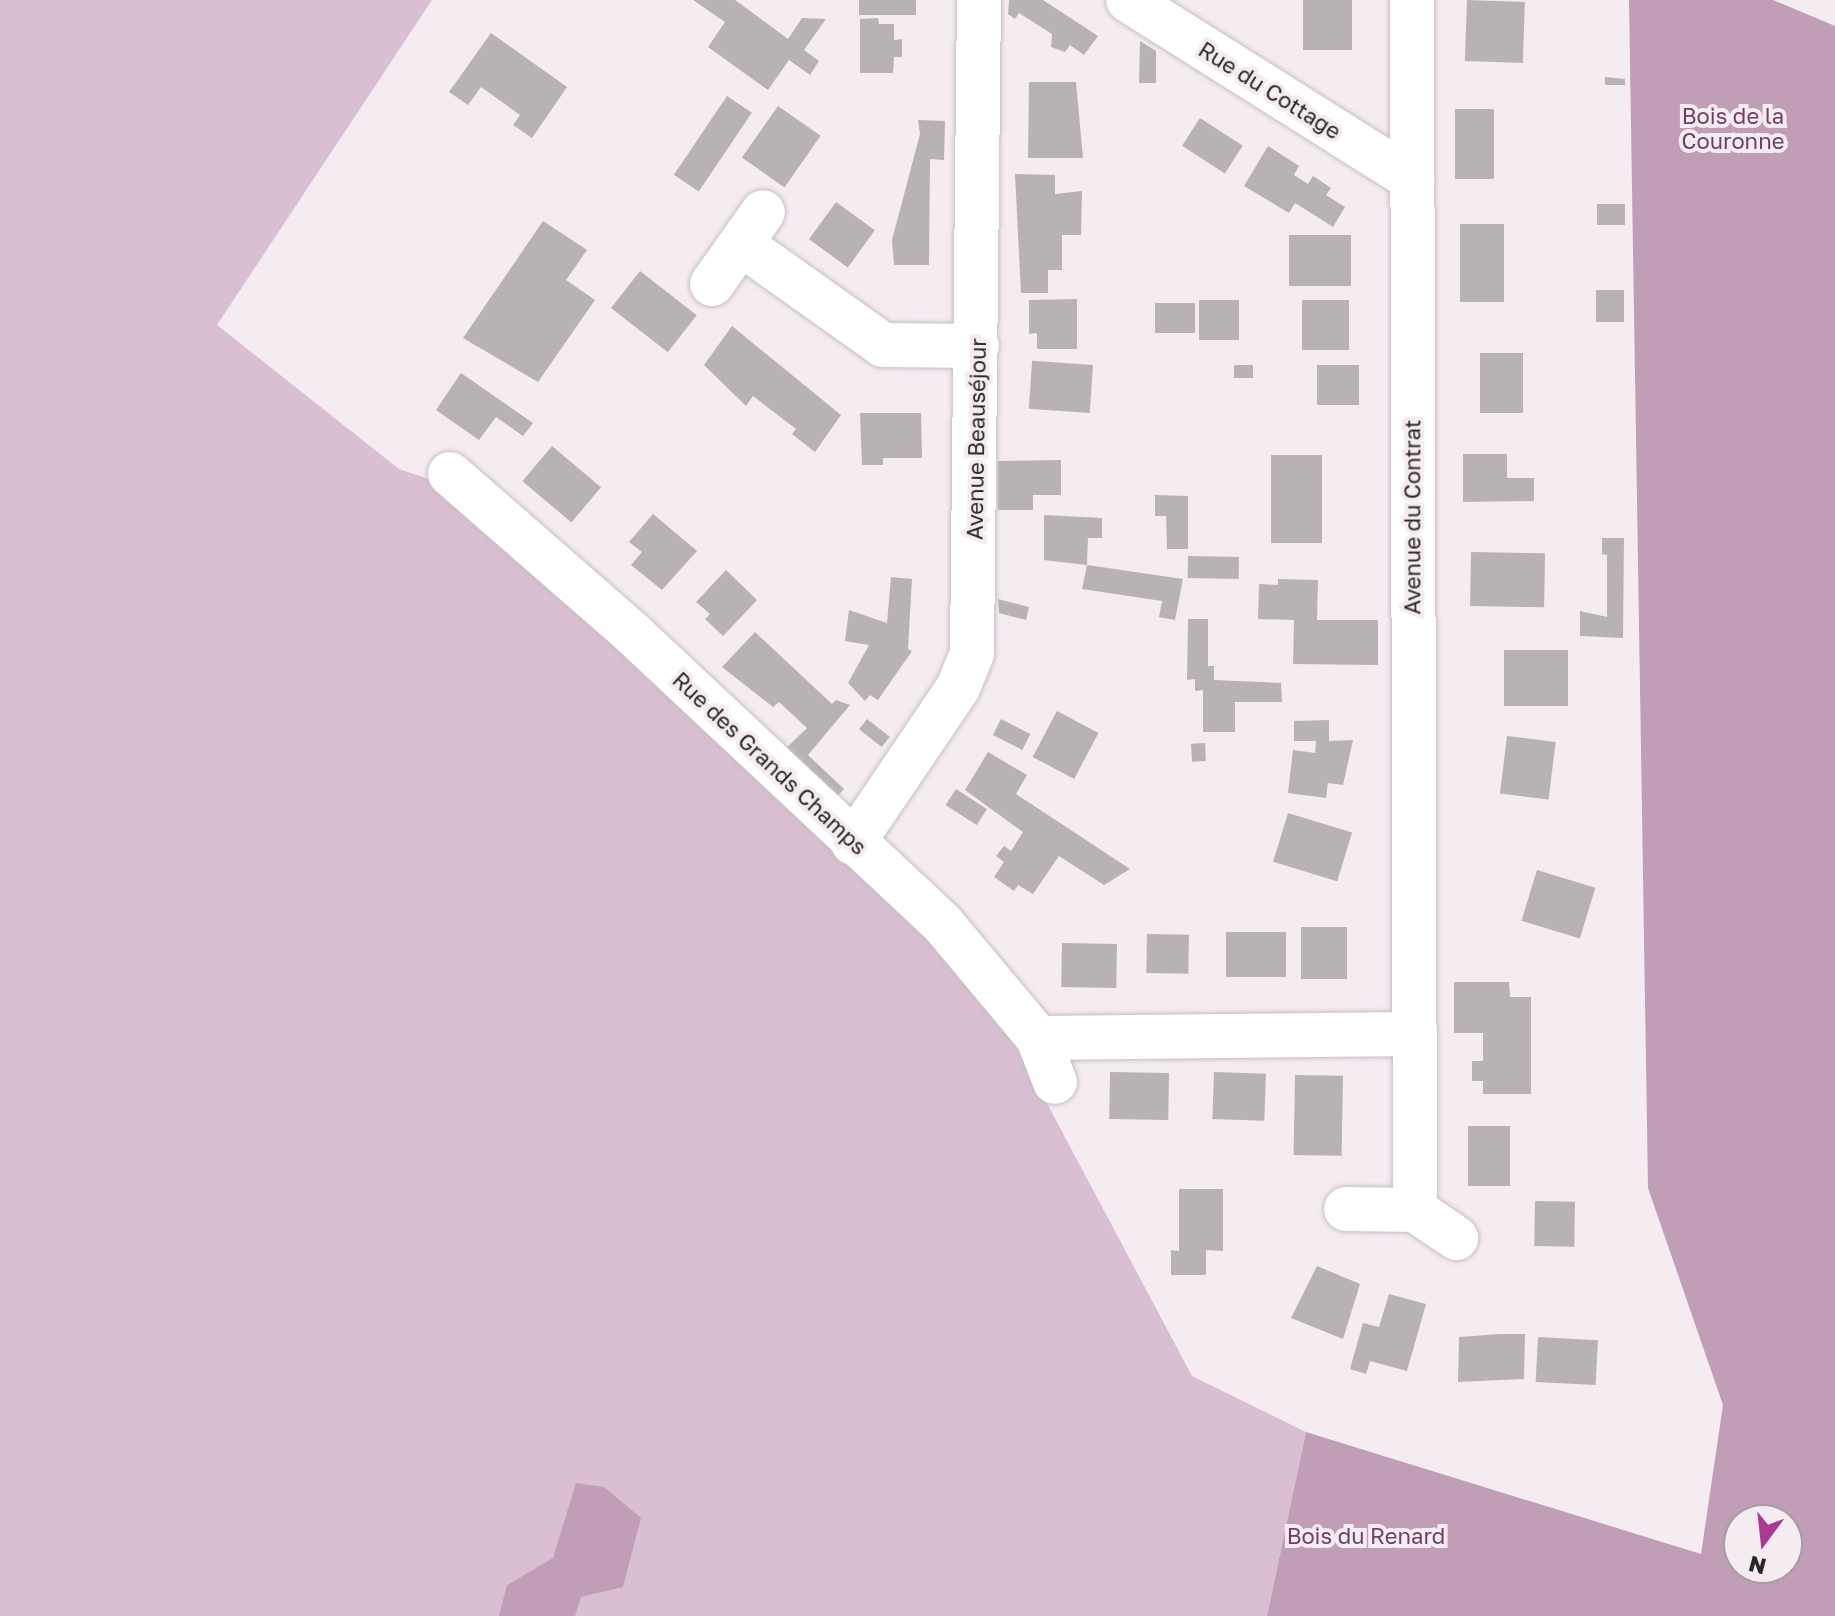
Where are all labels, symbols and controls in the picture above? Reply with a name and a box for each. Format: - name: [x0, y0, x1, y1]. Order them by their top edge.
- street label: Rue du Cottage: [1194, 36, 1346, 144]
- park label: Bois de la Couronne: [1682, 102, 1784, 154]
- street label: Avenue Beauséjour: [961, 338, 991, 540]
- street label: Avenue du Contrat: [1399, 419, 1425, 615]
- street label: Rue des Grands Champs: [668, 666, 872, 860]
- north arrow: [1723, 1504, 1803, 1584]
- park label: Bois du Renard: [1287, 1523, 1445, 1549]
- text: N: [1746, 1551, 1769, 1581]

